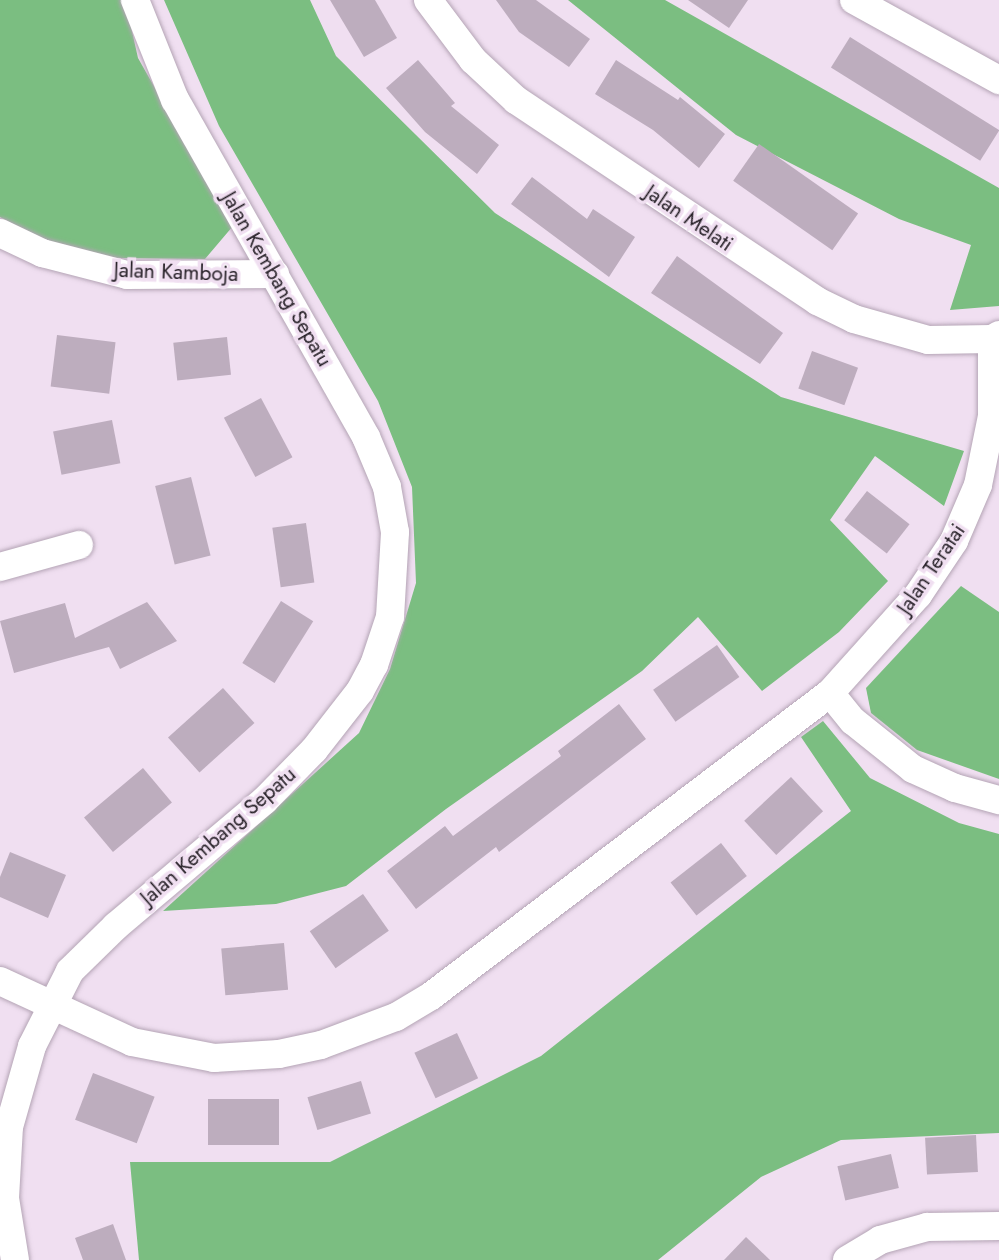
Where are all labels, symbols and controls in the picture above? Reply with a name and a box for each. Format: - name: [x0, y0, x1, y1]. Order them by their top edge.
- street label: Jalan Melati: [640, 179, 738, 257]
- street label: Jalan Kembang Sepatu: [217, 187, 337, 371]
- street label: Jalan Kamboja: [113, 257, 239, 287]
- street label: Jalan Teratai: [892, 519, 970, 619]
- street label: Jalan Kembang Sepatu: [135, 762, 301, 910]

